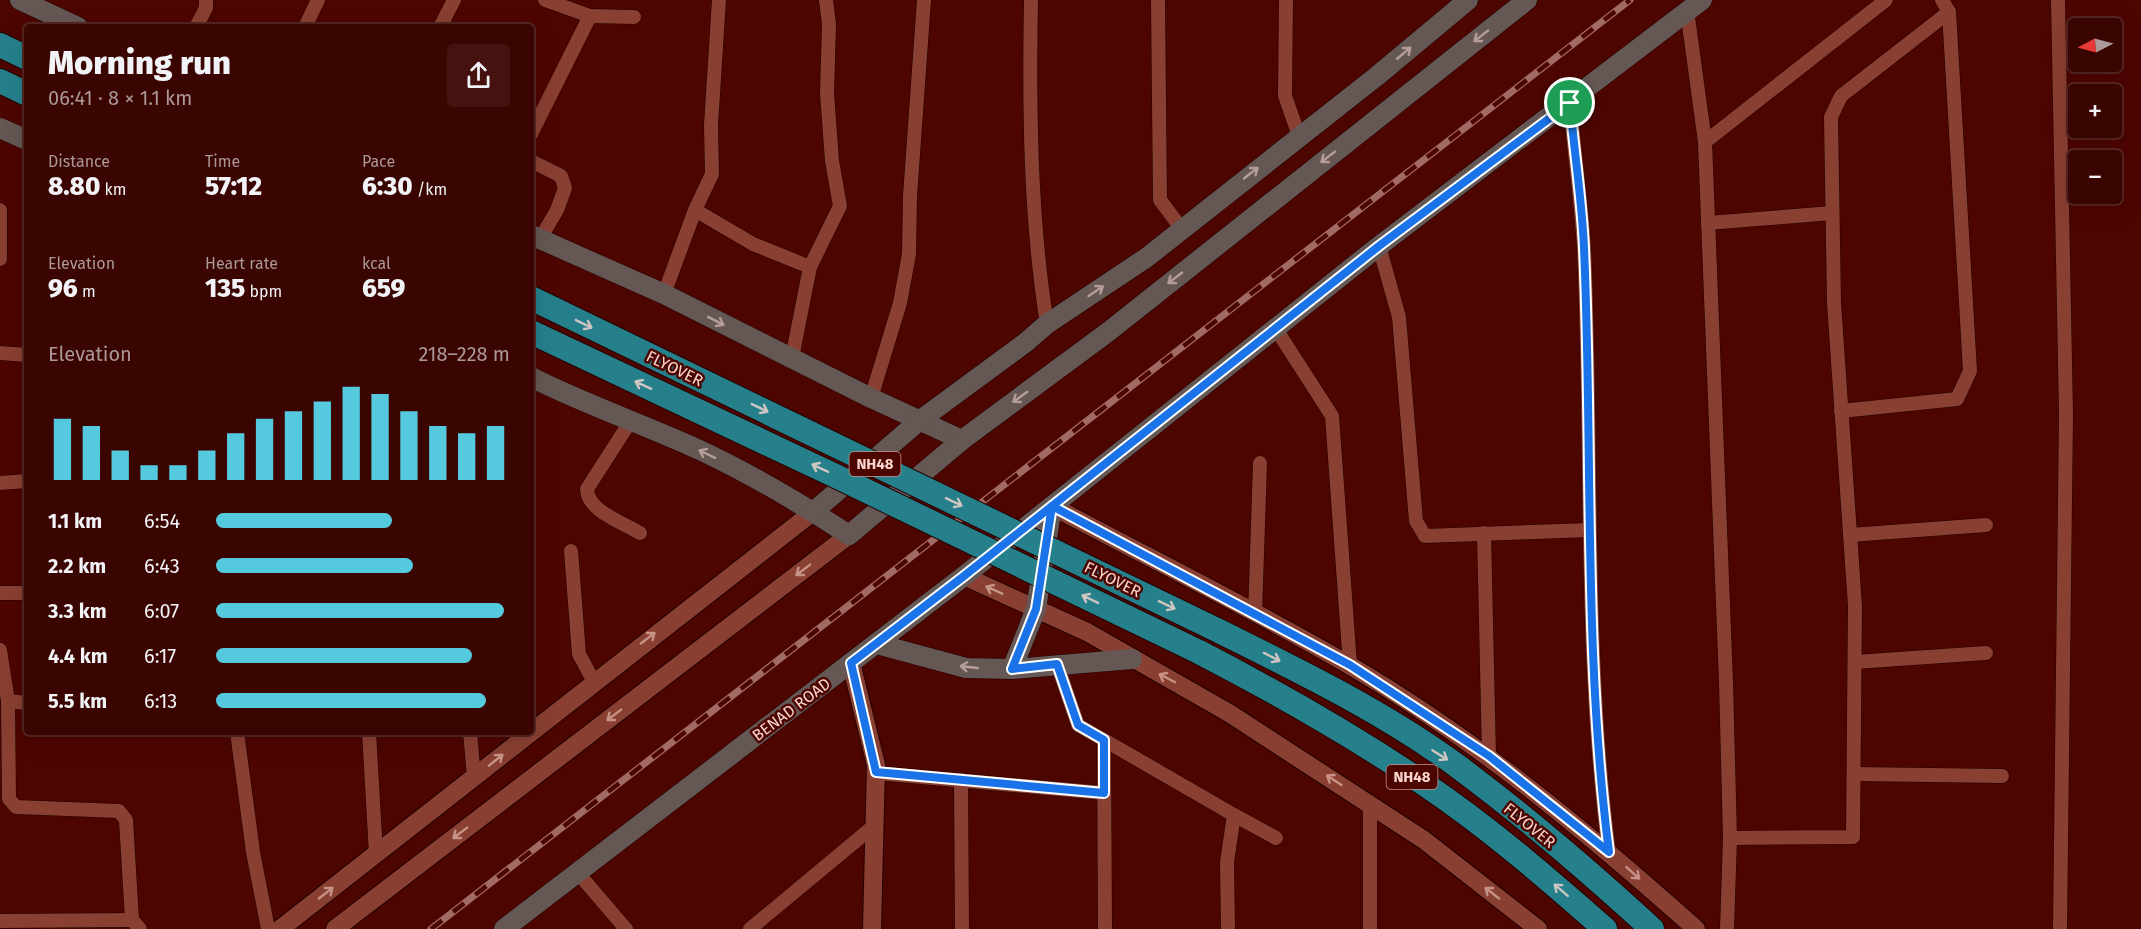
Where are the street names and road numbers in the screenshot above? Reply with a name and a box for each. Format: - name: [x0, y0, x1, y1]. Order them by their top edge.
- street label: FLYOVER: [643, 347, 707, 390]
- road number: NH48: [850, 452, 900, 476]
- street label: FLYOVER: [1081, 558, 1145, 601]
- street label: BENAD ROAD: [749, 674, 834, 745]
- road number: NH48: [1386, 765, 1438, 789]
- street label: FLYOVER: [1500, 799, 1560, 852]

